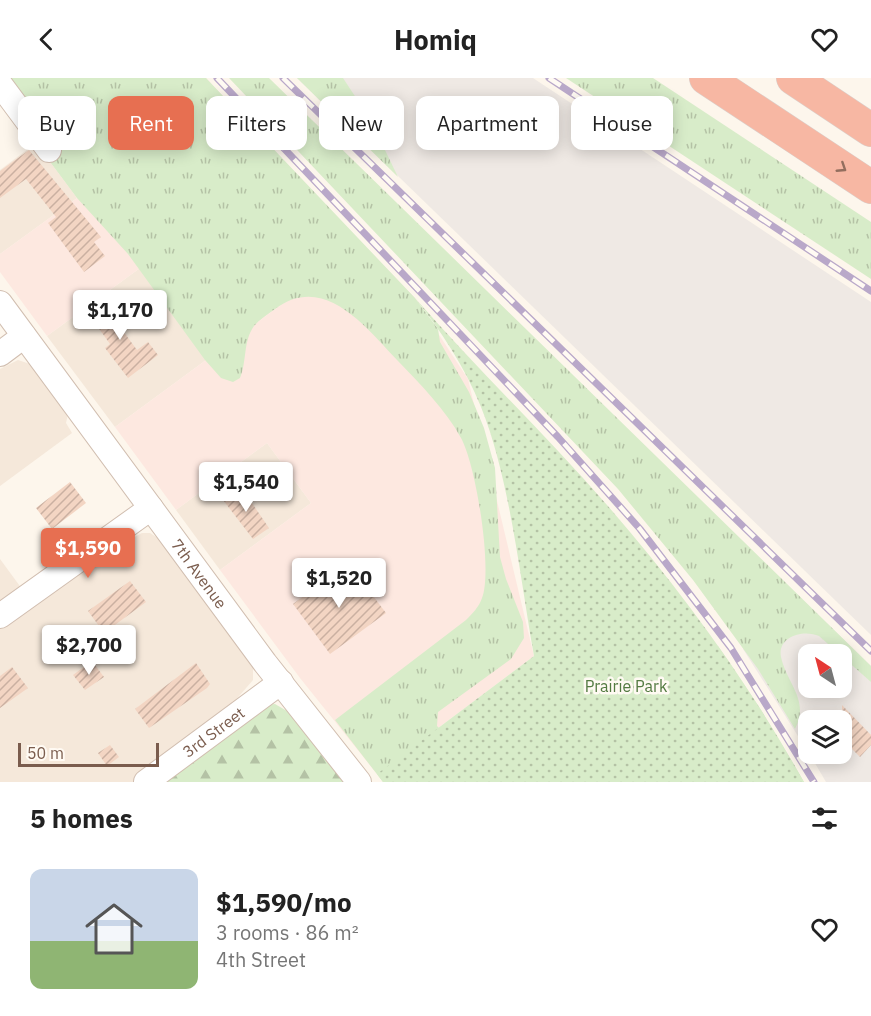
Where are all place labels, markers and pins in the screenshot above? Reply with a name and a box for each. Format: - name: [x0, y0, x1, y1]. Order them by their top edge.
- pin: $1,170: [71, 290, 169, 341]
- pin: $1,540: [197, 462, 295, 513]
- pin: $1,590: [39, 528, 137, 579]
- pin: $1,520: [290, 558, 388, 609]
- pin: $2,700: [40, 625, 138, 676]

